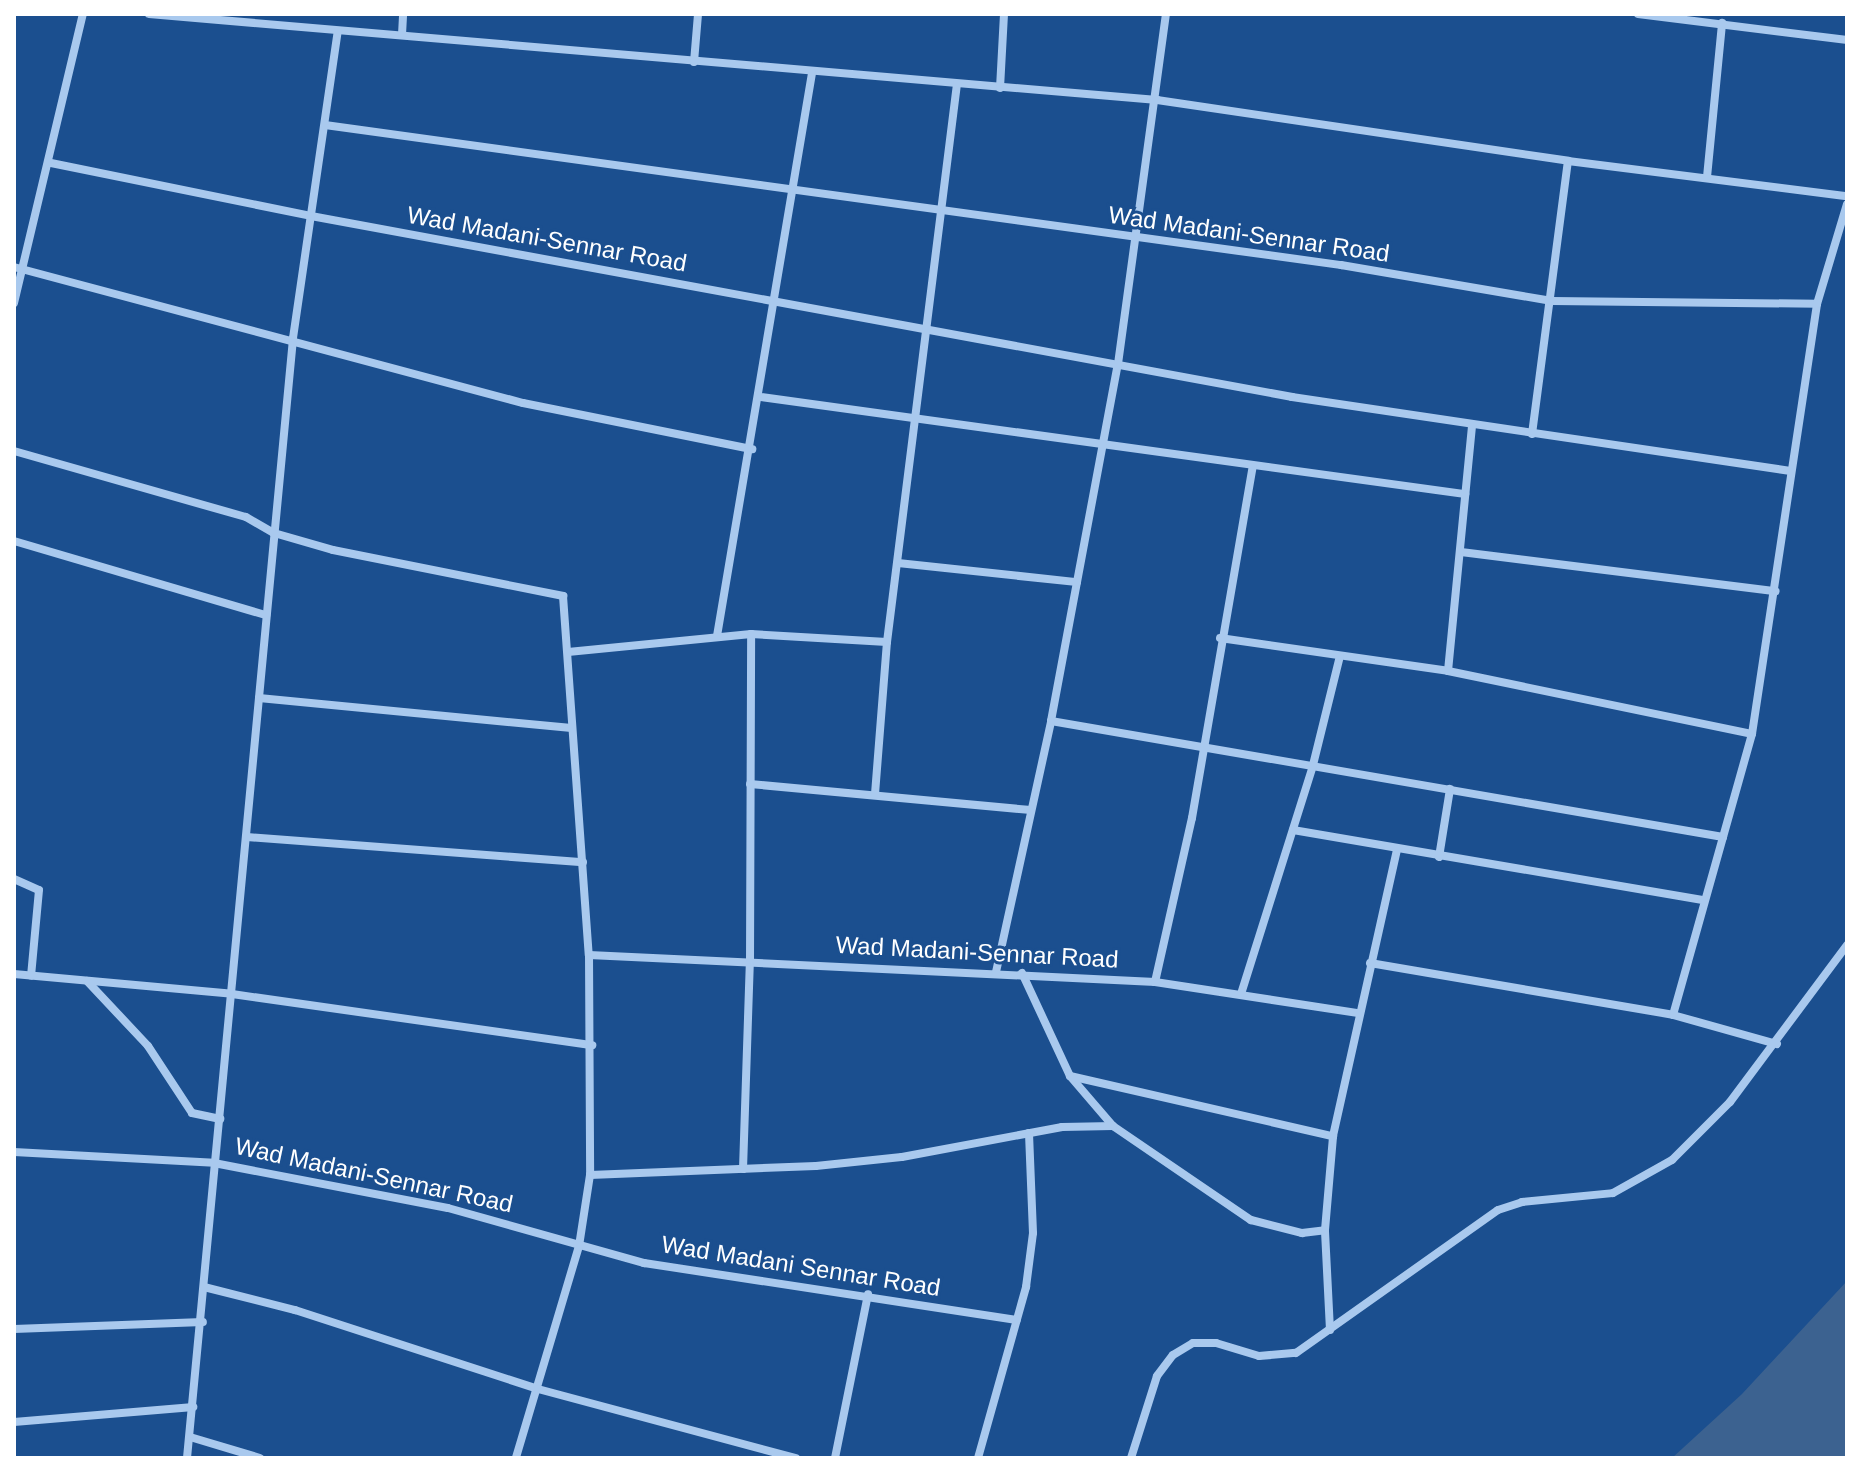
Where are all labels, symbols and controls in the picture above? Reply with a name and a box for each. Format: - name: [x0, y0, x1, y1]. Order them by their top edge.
- street label: Wad Madani-Sennar Road: [405, 200, 689, 278]
- street label: Wad Madani-Sennar Road: [1107, 200, 1391, 268]
- street label: Wad Madani-Sennar Road: [835, 930, 1119, 974]
- street label: Wad Madani-Sennar Road: [232, 1131, 516, 1219]
- street label: Wad Madani Sennar Road: [660, 1230, 942, 1302]

